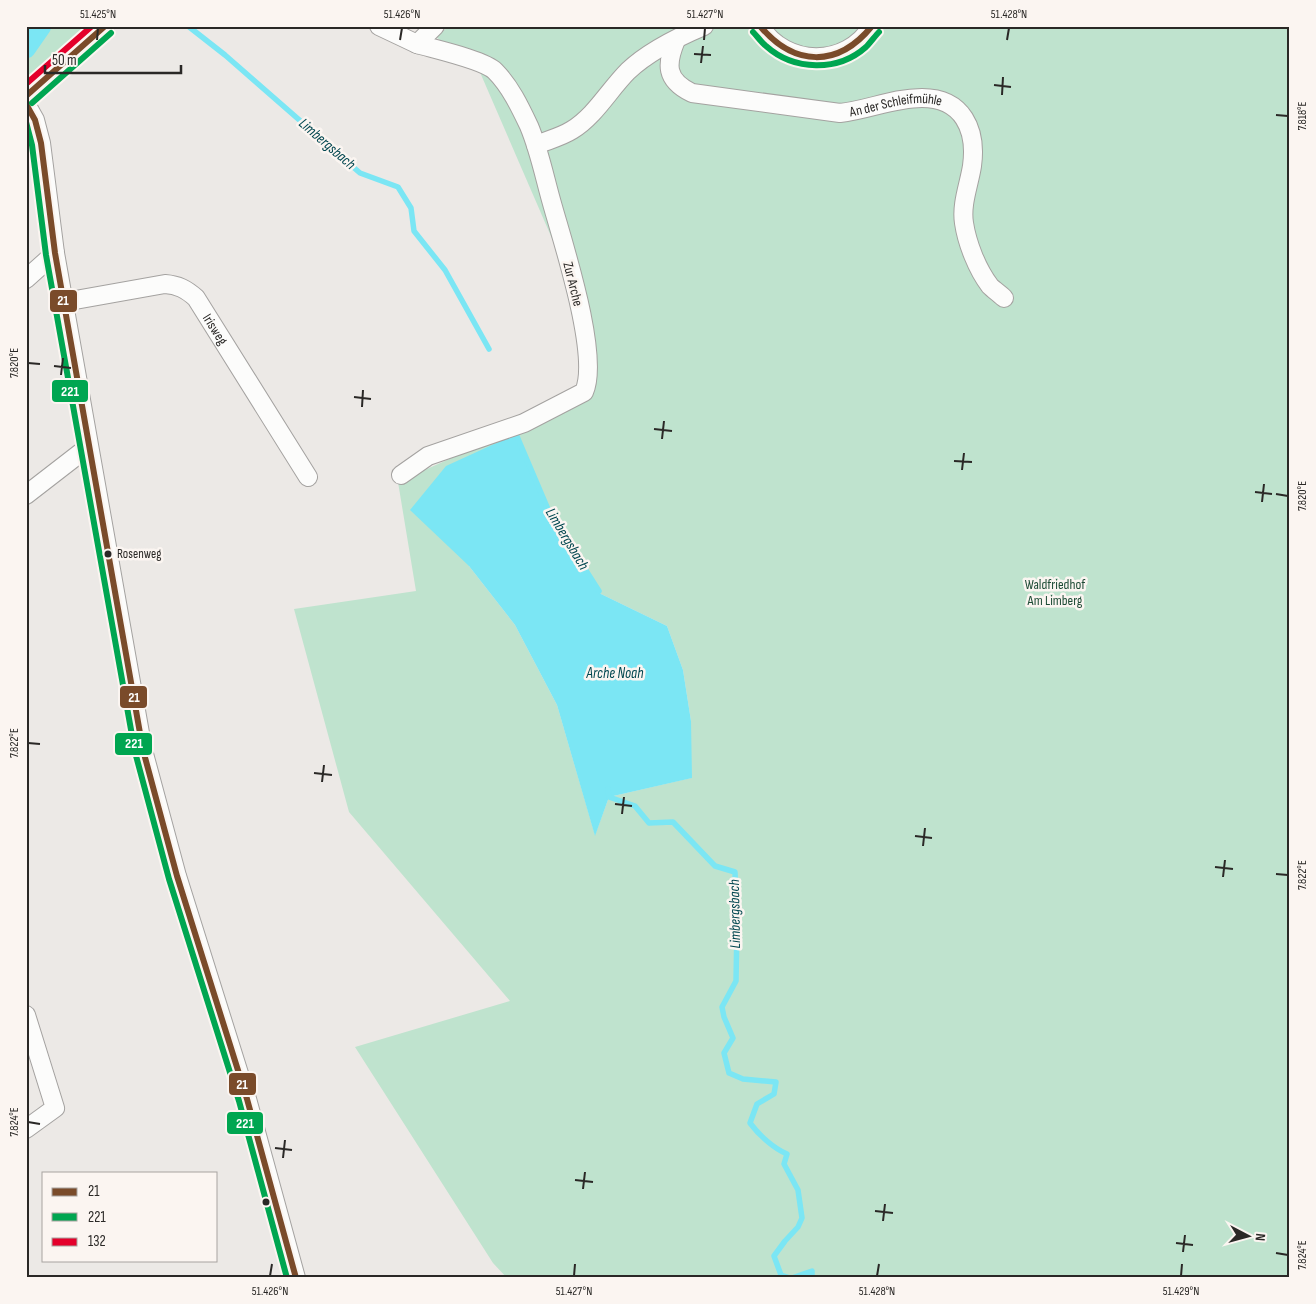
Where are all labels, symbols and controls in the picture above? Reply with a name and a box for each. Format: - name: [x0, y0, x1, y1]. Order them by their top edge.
- text: 51.425°N: [80, 7, 116, 22]
- text: 51.426°N: [384, 7, 420, 22]
- text: 51.427°N: [687, 7, 723, 22]
- text: 51.428°N: [991, 7, 1027, 22]
- scale bar: [45, 42, 181, 74]
- text: 50 m: [52, 51, 77, 70]
- street label: An der Schleifmühle: [847, 89, 944, 120]
- text: 7.818°E: [1295, 101, 1310, 130]
- water label: Limbergsbach: [295, 114, 359, 174]
- street label: Zur Arche: [559, 260, 587, 308]
- line badge: 21: [49, 289, 78, 313]
- text: 21: [57, 292, 69, 309]
- street label: Irisweg: [199, 310, 232, 348]
- text: 7.820°E: [7, 348, 22, 378]
- line badge: 221: [51, 379, 89, 403]
- text: 221: [61, 383, 79, 400]
- text: 7.820°E: [1295, 481, 1310, 511]
- water label: Limbergsbach: [541, 504, 593, 574]
- place label: Rosenweg: [117, 546, 161, 562]
- marker: Rosenweg: [103, 549, 113, 559]
- park label: Waldfriedhof Am Limberg: [1025, 576, 1086, 609]
- water label: Arche Noah: [586, 664, 643, 683]
- line badge: 21: [119, 685, 148, 709]
- text: 21: [128, 689, 140, 706]
- text: 7.822°E: [7, 728, 22, 758]
- line badge: 221: [114, 732, 153, 756]
- text: 221: [125, 735, 143, 752]
- text: 7.822°E: [1295, 860, 1310, 890]
- water label: Limbergsbach: [725, 879, 745, 949]
- line badge: 21: [228, 1072, 257, 1096]
- text: 21: [236, 1076, 248, 1093]
- text: 7.824°E: [7, 1107, 22, 1137]
- line badge: 221: [226, 1111, 264, 1135]
- text: 221: [236, 1115, 254, 1132]
- legend: [42, 1172, 218, 1262]
- text: 21: [88, 1182, 100, 1201]
- unlabelled marker: [261, 1197, 271, 1207]
- text: 221: [88, 1208, 106, 1227]
- north arrow: [1224, 1212, 1274, 1262]
- text: 132: [88, 1232, 106, 1251]
- text: N: [1252, 1233, 1269, 1242]
- text: 7.824°E: [1295, 1240, 1310, 1270]
- text: 51.426°N: [252, 1284, 288, 1299]
- text: 51.427°N: [556, 1284, 592, 1299]
- text: 51.428°N: [859, 1284, 895, 1299]
- text: 51.429°N: [1163, 1284, 1199, 1299]

